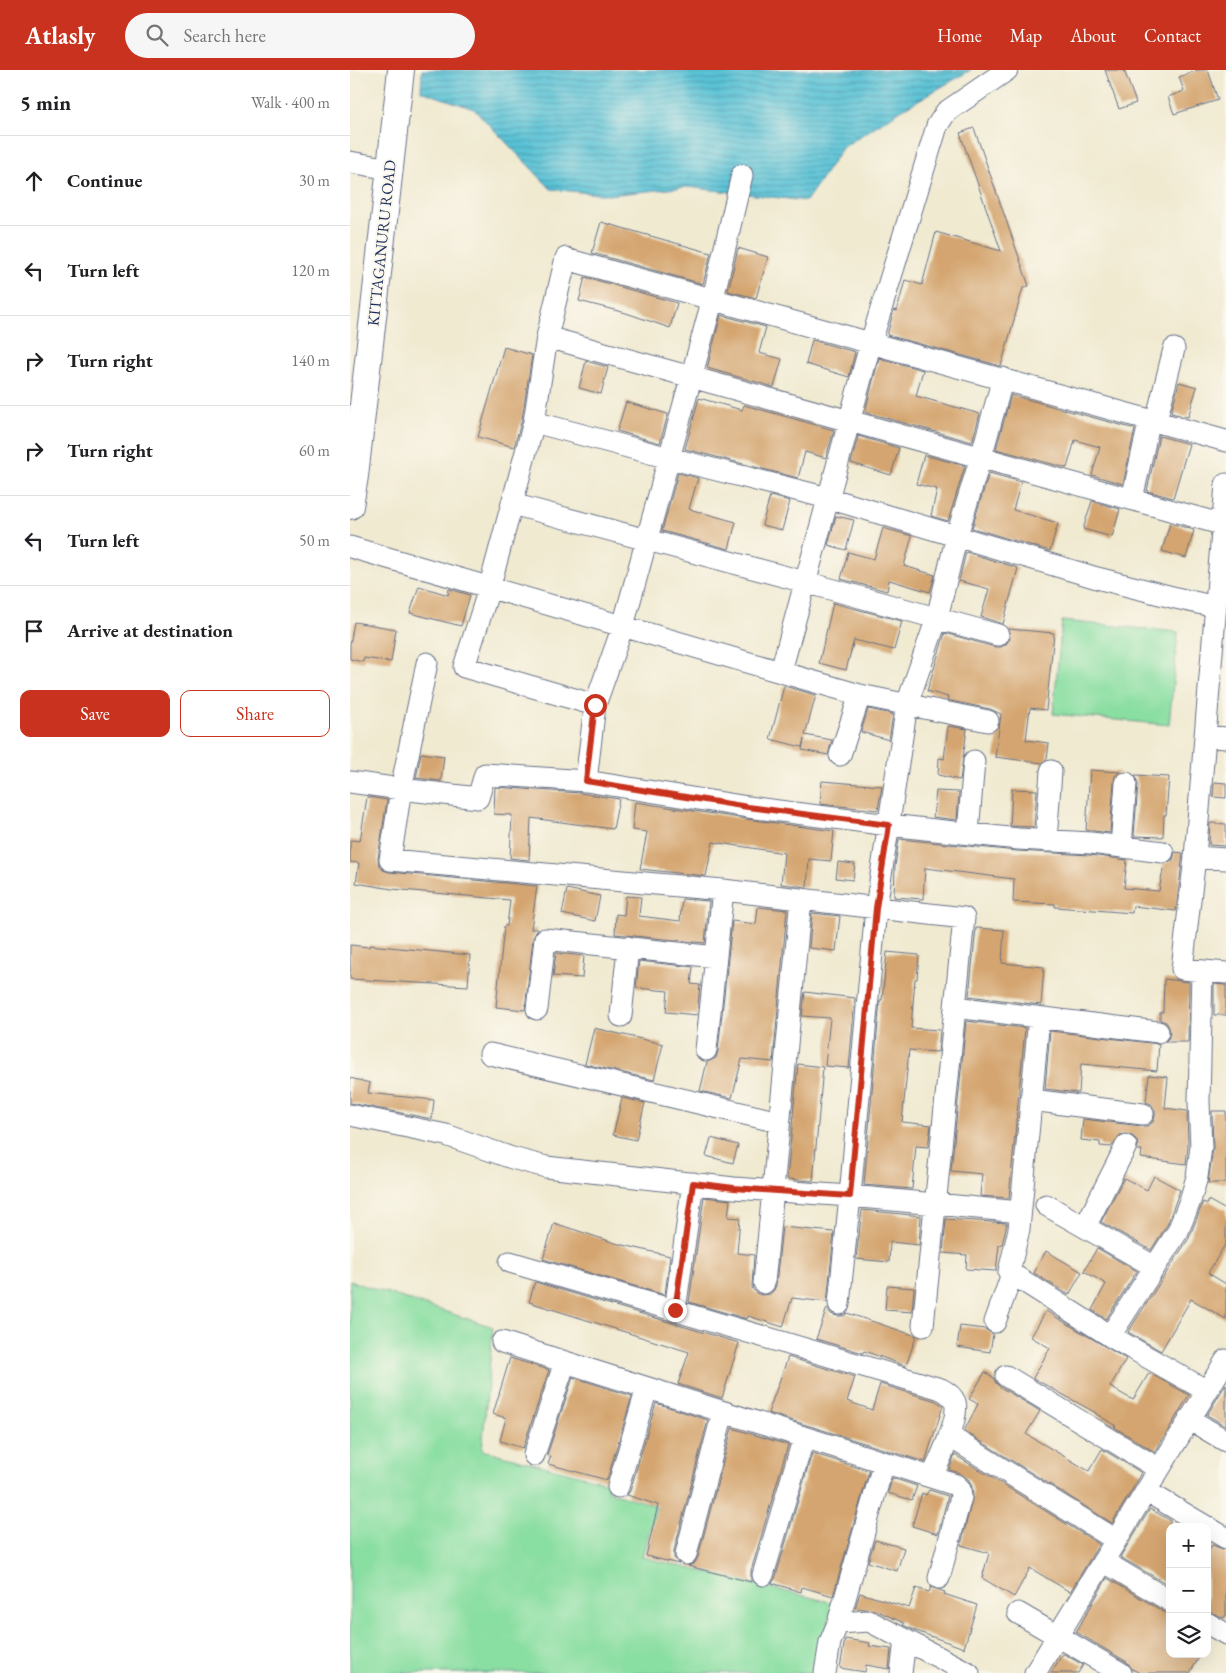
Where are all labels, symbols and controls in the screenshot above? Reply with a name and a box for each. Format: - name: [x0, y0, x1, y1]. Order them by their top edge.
- search box: [125, 13, 475, 58]
- text: Atlasly: [25, 20, 95, 51]
- icon: search: [143, 21, 171, 49]
- text: Search here: [183, 23, 266, 48]
- text: Home: [937, 24, 982, 47]
- text: Map: [1010, 24, 1042, 47]
- text: About: [1070, 24, 1116, 47]
- text: Contact: [1144, 24, 1201, 47]
- text: 5 min: [20, 89, 71, 116]
- text: Walk · 400 m: [251, 92, 330, 113]
- street label: KITTAGANURU ROAD: [362, 159, 401, 327]
- icon: ahead: [20, 167, 48, 195]
- text: Continue: [67, 168, 142, 193]
- text: 30 m: [299, 170, 330, 191]
- icon: left: [20, 257, 48, 285]
- text: Turn left: [67, 258, 139, 283]
- text: 120 m: [291, 260, 330, 281]
- icon: right: [20, 347, 48, 375]
- text: Turn right: [67, 348, 153, 373]
- text: 140 m: [291, 350, 330, 371]
- icon: right: [20, 437, 48, 465]
- text: Turn right: [67, 438, 153, 463]
- text: 60 m: [299, 440, 330, 461]
- icon: left: [20, 527, 48, 555]
- text: Turn left: [67, 528, 139, 553]
- text: 50 m: [299, 530, 330, 551]
- icon: arrive: [20, 617, 48, 645]
- text: Arrive at destination: [67, 618, 233, 643]
- button: Save: [20, 690, 170, 737]
- button: Share: [180, 690, 330, 737]
- route start: [584, 694, 607, 717]
- route end: [664, 1299, 687, 1322]
- map controls: [1166, 1523, 1211, 1658]
- button: +: [1166, 1523, 1211, 1568]
- button: −: [1166, 1568, 1211, 1613]
- button: layers: [1166, 1613, 1211, 1658]

